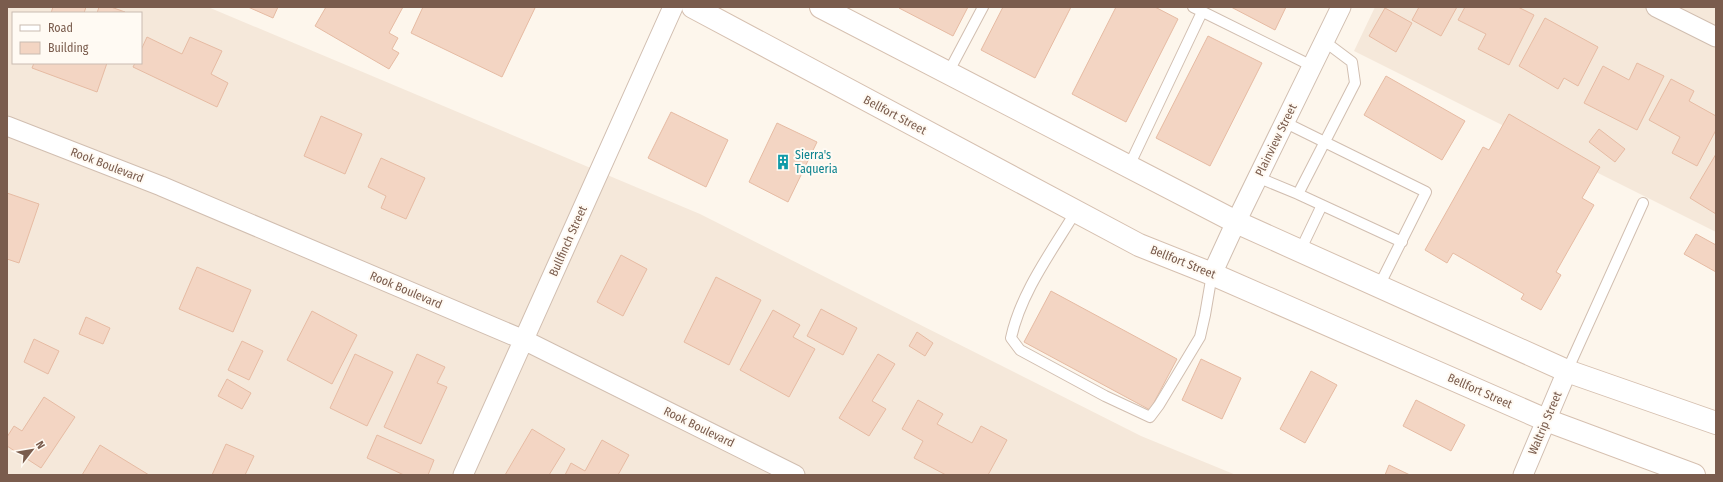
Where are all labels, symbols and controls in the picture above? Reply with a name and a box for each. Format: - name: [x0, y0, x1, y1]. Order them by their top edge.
- legend: [12, 12, 142, 64]
- text: Road: [48, 21, 73, 35]
- text: Building: [48, 41, 89, 55]
- street label: Bellfort Street: [861, 93, 929, 137]
- street label: Plainview Street: [1252, 101, 1300, 179]
- street label: Rook Boulevard: [69, 145, 145, 185]
- place label: Sierra's Taqueria: [795, 148, 838, 176]
- building icon: Sierra's Taqueria: [774, 153, 792, 171]
- street label: Bullfinch Street: [546, 204, 590, 278]
- street label: Bellfort Street: [1148, 243, 1218, 281]
- street label: Rook Boulevard: [368, 269, 444, 311]
- street label: Bellfort Street: [1446, 371, 1514, 411]
- street label: Waltrip Street: [1525, 389, 1565, 457]
- street label: Rook Boulevard: [661, 404, 737, 450]
- north arrow: [12, 430, 52, 470]
- text: N: [33, 439, 47, 451]

